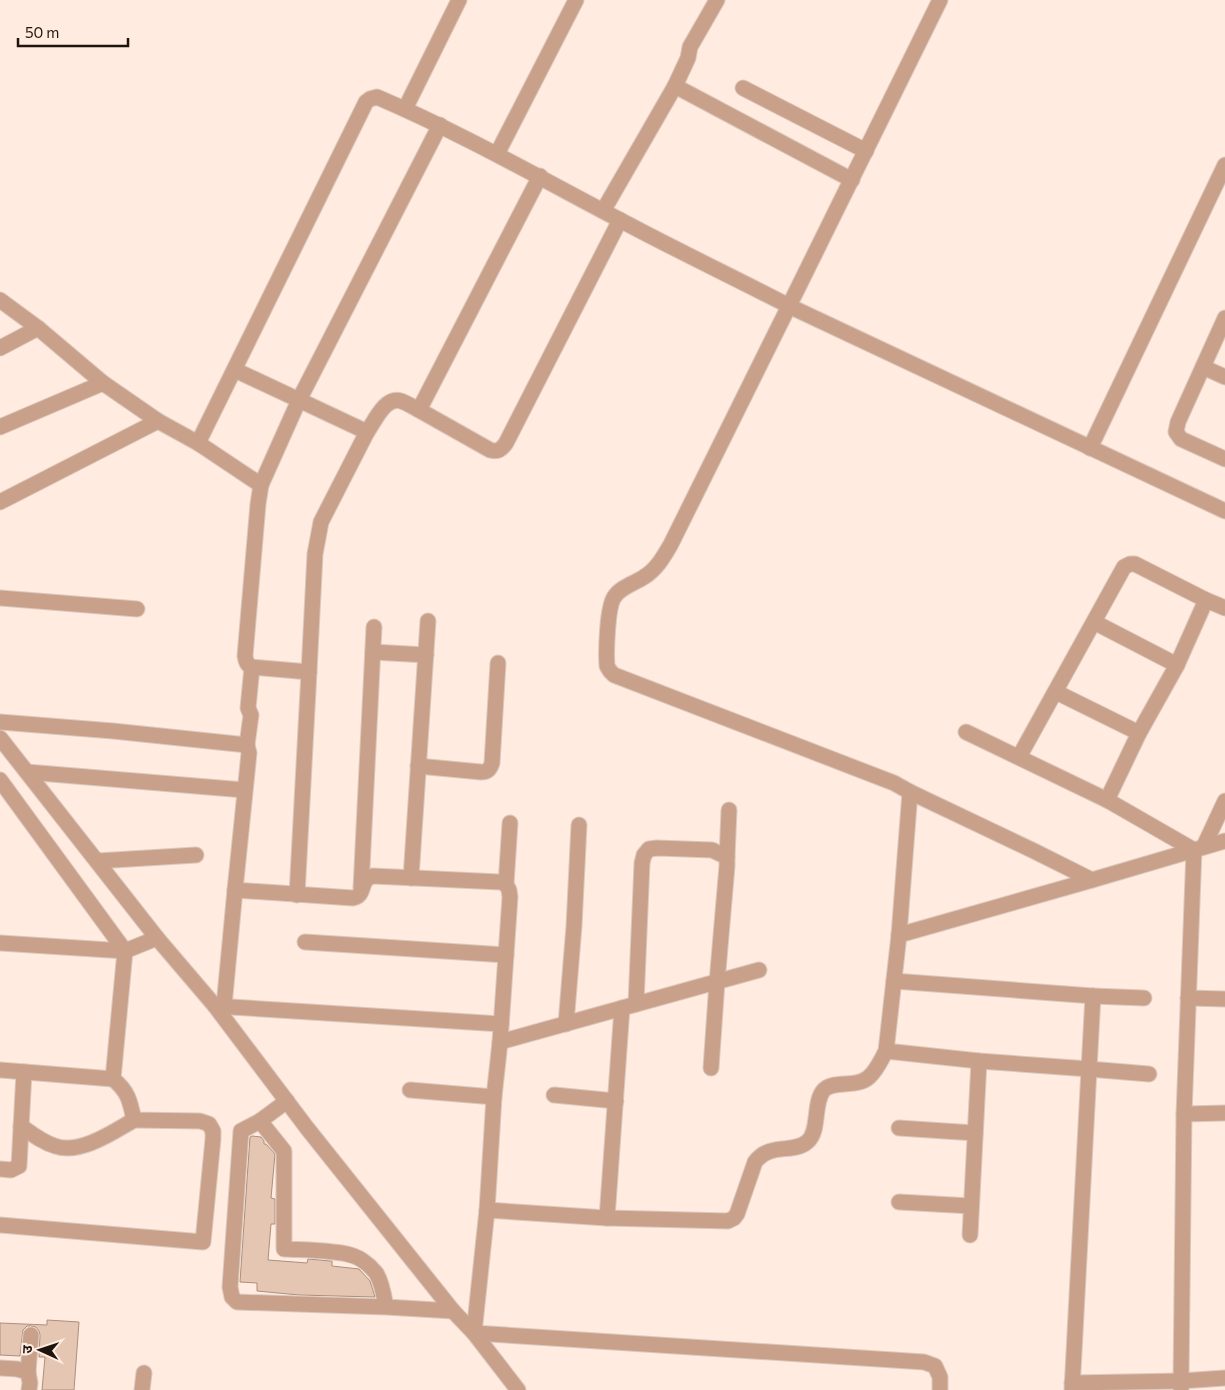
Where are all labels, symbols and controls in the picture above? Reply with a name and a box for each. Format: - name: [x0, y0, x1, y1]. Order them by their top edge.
- scale bar: [18, 15, 128, 47]
- text: 50 m: [25, 23, 59, 41]
- north arrow: [15, 1325, 65, 1375]
- text: उ: [18, 1344, 35, 1354]

